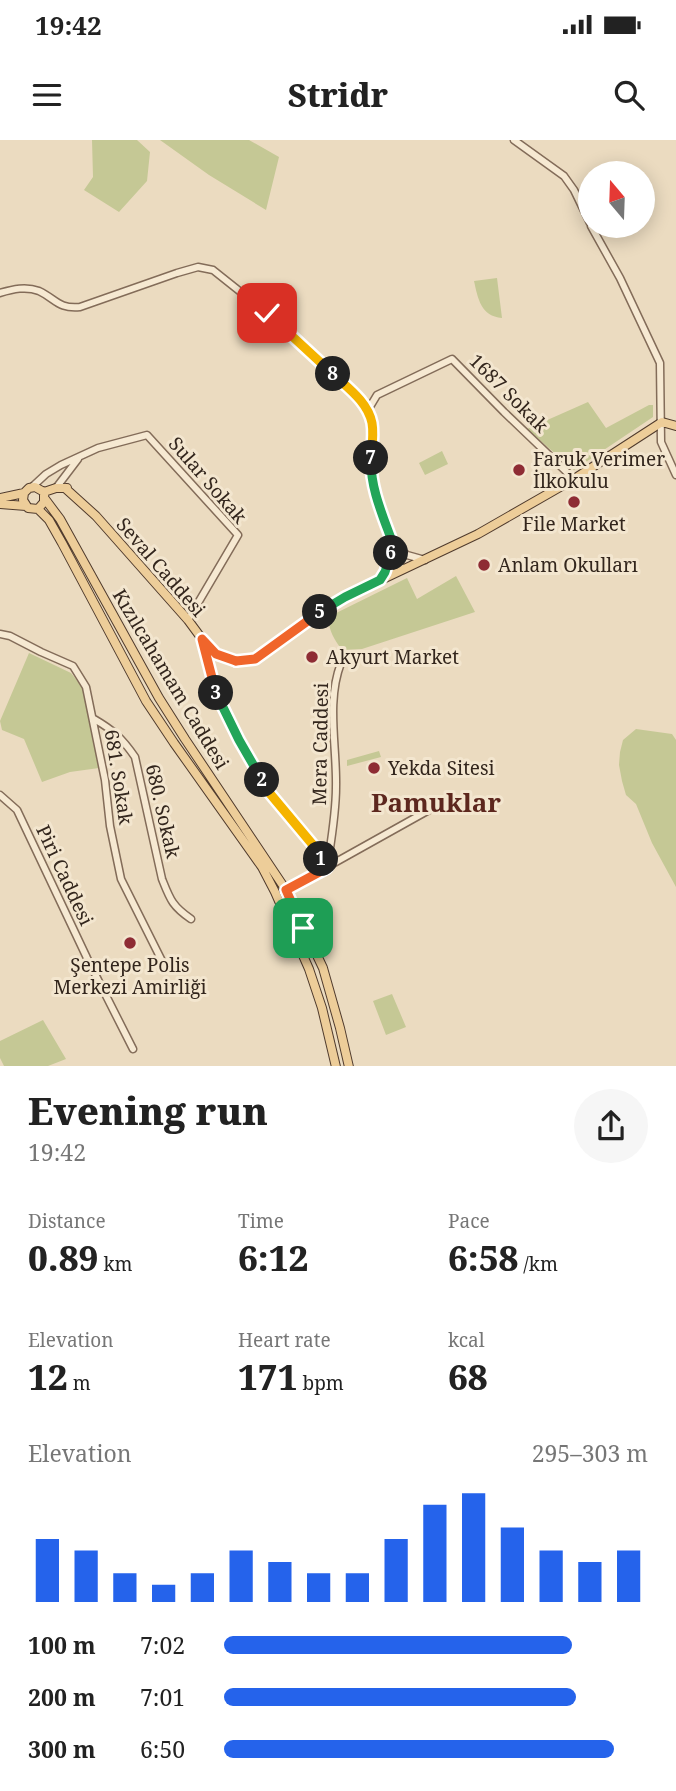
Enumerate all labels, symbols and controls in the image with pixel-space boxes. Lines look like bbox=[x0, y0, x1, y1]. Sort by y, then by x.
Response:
text: 19:42 bbox=[35, 7, 102, 43]
text: Stridr bbox=[288, 73, 388, 116]
icon: menu bbox=[28, 76, 66, 114]
icon: search bbox=[610, 76, 648, 114]
north arrow bbox=[578, 161, 654, 238]
map controls bbox=[578, 161, 655, 238]
pin bbox=[237, 283, 297, 343]
icon: check bbox=[248, 294, 286, 332]
street label: 1687 Sokak bbox=[464, 348, 555, 439]
pin: 8 bbox=[316, 356, 350, 392]
text: 8 bbox=[327, 360, 338, 386]
street label: Sular Sokak bbox=[163, 431, 254, 530]
pin: 7 bbox=[354, 440, 388, 476]
text: 7 bbox=[365, 444, 376, 470]
place label: Faruk Verimer İlkokulu bbox=[533, 446, 665, 494]
marker: Faruk Verimer İlkokulu bbox=[511, 462, 527, 478]
marker: File Market bbox=[566, 494, 582, 510]
place label: File Market bbox=[522, 511, 626, 537]
street label: Seval Caddesi bbox=[111, 512, 211, 622]
pin: 6 bbox=[374, 536, 408, 570]
text: 6 bbox=[385, 539, 396, 565]
place label: Anlam Okulları bbox=[498, 552, 638, 578]
marker: Anlam Okulları bbox=[476, 557, 492, 573]
street label: Kızılcahamam Caddesi bbox=[107, 584, 235, 774]
pin: 5 bbox=[302, 594, 338, 630]
text: 5 bbox=[314, 598, 325, 624]
place label: Akyurt Market bbox=[326, 644, 459, 670]
marker: Akyurt Market bbox=[304, 649, 320, 665]
pin: 3 bbox=[198, 676, 234, 710]
text: 3 bbox=[210, 679, 221, 705]
street label: Mera Caddesi bbox=[306, 682, 334, 806]
street label: 681. Sokak bbox=[99, 728, 139, 827]
place label: Yekda Sitesi bbox=[387, 755, 495, 781]
marker: Yekda Sitesi bbox=[366, 760, 382, 776]
street label: 680. Sokak bbox=[140, 761, 187, 861]
pin: 2 bbox=[244, 762, 280, 798]
text: 2 bbox=[256, 766, 267, 792]
district label: Pamuklar bbox=[371, 784, 501, 820]
street label: Piri Caddesi bbox=[30, 821, 100, 929]
pin: 1 bbox=[304, 842, 338, 876]
text: 1 bbox=[315, 845, 326, 871]
pin bbox=[273, 898, 333, 958]
icon: arrive bbox=[284, 909, 322, 947]
marker: Şentepe Polis Merkezi Amirliği bbox=[122, 935, 138, 951]
place label: Şentepe Polis Merkezi Amirliği bbox=[53, 952, 207, 1000]
text: Evening run bbox=[28, 1084, 268, 1136]
button: share bbox=[574, 1089, 648, 1163]
text: 19:42 bbox=[28, 1136, 86, 1168]
text: Distance bbox=[28, 1208, 106, 1234]
text: Time bbox=[238, 1208, 284, 1234]
text: Pace bbox=[448, 1208, 490, 1234]
text: 0.89 bbox=[28, 1234, 98, 1281]
text: 6:12 bbox=[238, 1234, 308, 1281]
text: 6:58 bbox=[448, 1234, 518, 1281]
text: km bbox=[98, 1251, 132, 1277]
text: /km bbox=[518, 1251, 558, 1277]
text: Elevation bbox=[28, 1327, 114, 1353]
text: Heart rate bbox=[238, 1327, 331, 1353]
text: kcal bbox=[448, 1327, 485, 1353]
text: 12 bbox=[28, 1353, 68, 1400]
text: 171 bbox=[238, 1353, 298, 1400]
text: 68 bbox=[448, 1353, 488, 1400]
text: m bbox=[68, 1370, 91, 1396]
text: bpm bbox=[298, 1370, 344, 1396]
text: Elevation bbox=[28, 1437, 132, 1469]
text: 295–303 m bbox=[532, 1437, 648, 1469]
text: 100 m bbox=[28, 1629, 96, 1661]
text: 7:02 bbox=[140, 1629, 185, 1661]
text: 200 m bbox=[28, 1681, 96, 1713]
text: 7:01 bbox=[140, 1681, 185, 1713]
text: 300 m bbox=[28, 1733, 96, 1765]
text: 6:50 bbox=[140, 1733, 185, 1765]

